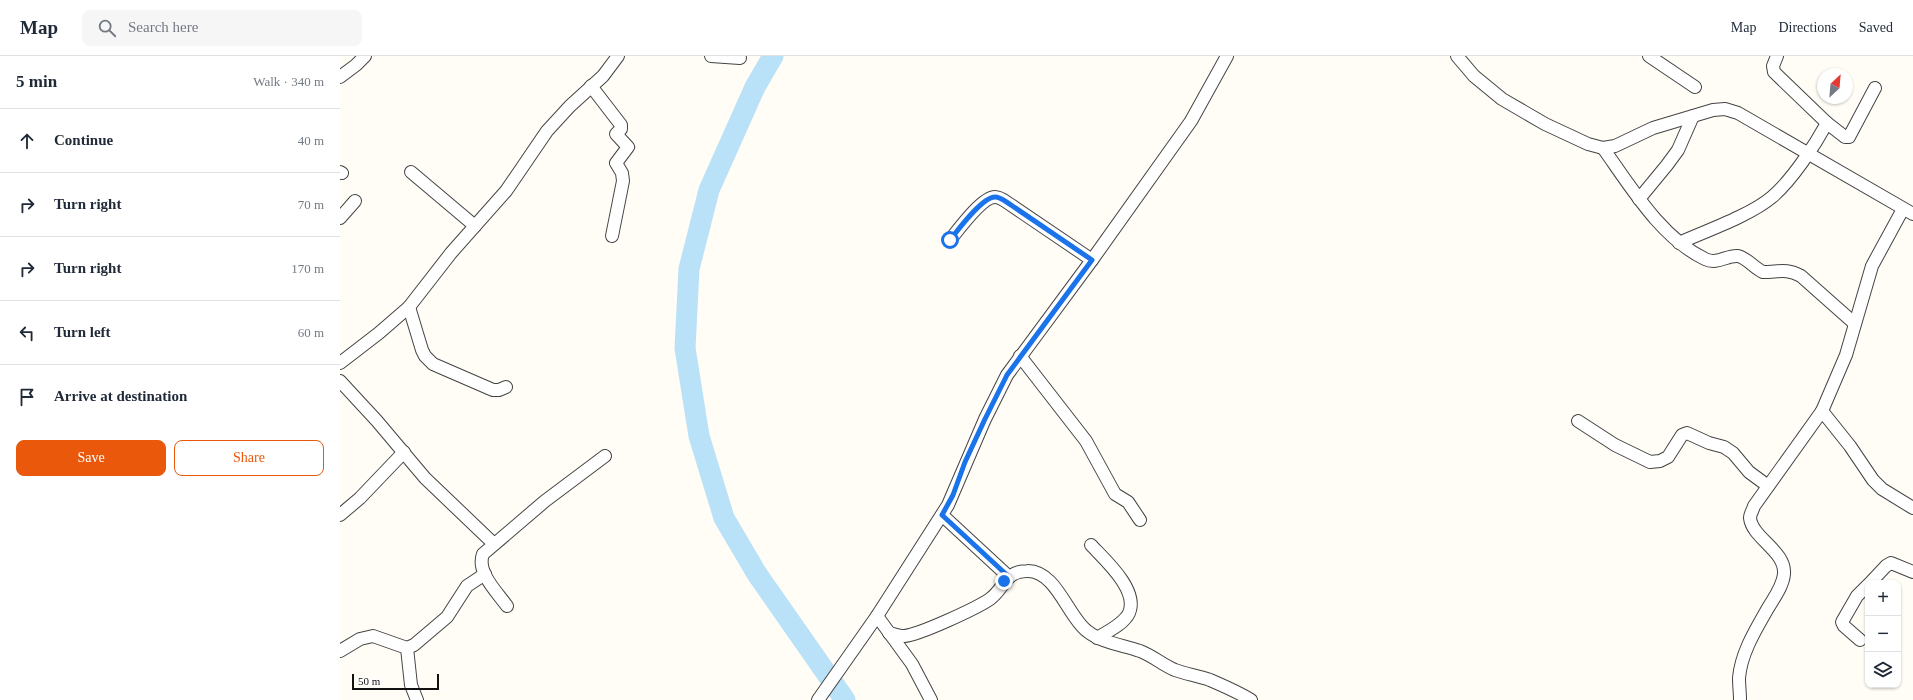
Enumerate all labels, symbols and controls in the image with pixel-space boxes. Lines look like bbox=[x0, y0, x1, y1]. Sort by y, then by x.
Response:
search box bbox=[82, 10, 362, 46]
text: Map bbox=[20, 17, 58, 38]
icon: search bbox=[96, 17, 118, 39]
text: Search here bbox=[128, 19, 198, 35]
text: Map bbox=[1731, 20, 1756, 35]
text: Directions bbox=[1778, 20, 1837, 35]
text: Saved bbox=[1859, 20, 1893, 35]
north arrow bbox=[1817, 68, 1853, 104]
text: 5 min bbox=[16, 72, 57, 91]
text: Walk · 340 m bbox=[253, 74, 324, 89]
icon: ahead bbox=[16, 130, 38, 152]
text: Continue bbox=[54, 132, 113, 148]
text: 40 m bbox=[298, 133, 324, 148]
icon: right bbox=[16, 194, 38, 216]
text: Turn right bbox=[54, 196, 121, 212]
text: 70 m bbox=[298, 197, 324, 212]
route start bbox=[941, 231, 959, 249]
icon: right bbox=[16, 258, 38, 280]
text: Turn right bbox=[54, 260, 121, 276]
text: 170 m bbox=[291, 261, 324, 276]
icon: left bbox=[16, 322, 38, 344]
text: Turn left bbox=[54, 324, 111, 340]
text: 60 m bbox=[298, 325, 324, 340]
icon: arrive bbox=[16, 386, 38, 408]
text: Arrive at destination bbox=[54, 388, 187, 404]
button: Save bbox=[16, 440, 166, 476]
button: Share bbox=[174, 440, 324, 476]
route end bbox=[995, 572, 1013, 590]
map controls bbox=[1865, 580, 1901, 688]
button: + bbox=[1865, 580, 1901, 616]
button: − bbox=[1865, 616, 1901, 652]
button: layers bbox=[1865, 652, 1901, 688]
scale bar bbox=[352, 672, 439, 691]
text: 50 m bbox=[358, 675, 380, 687]

